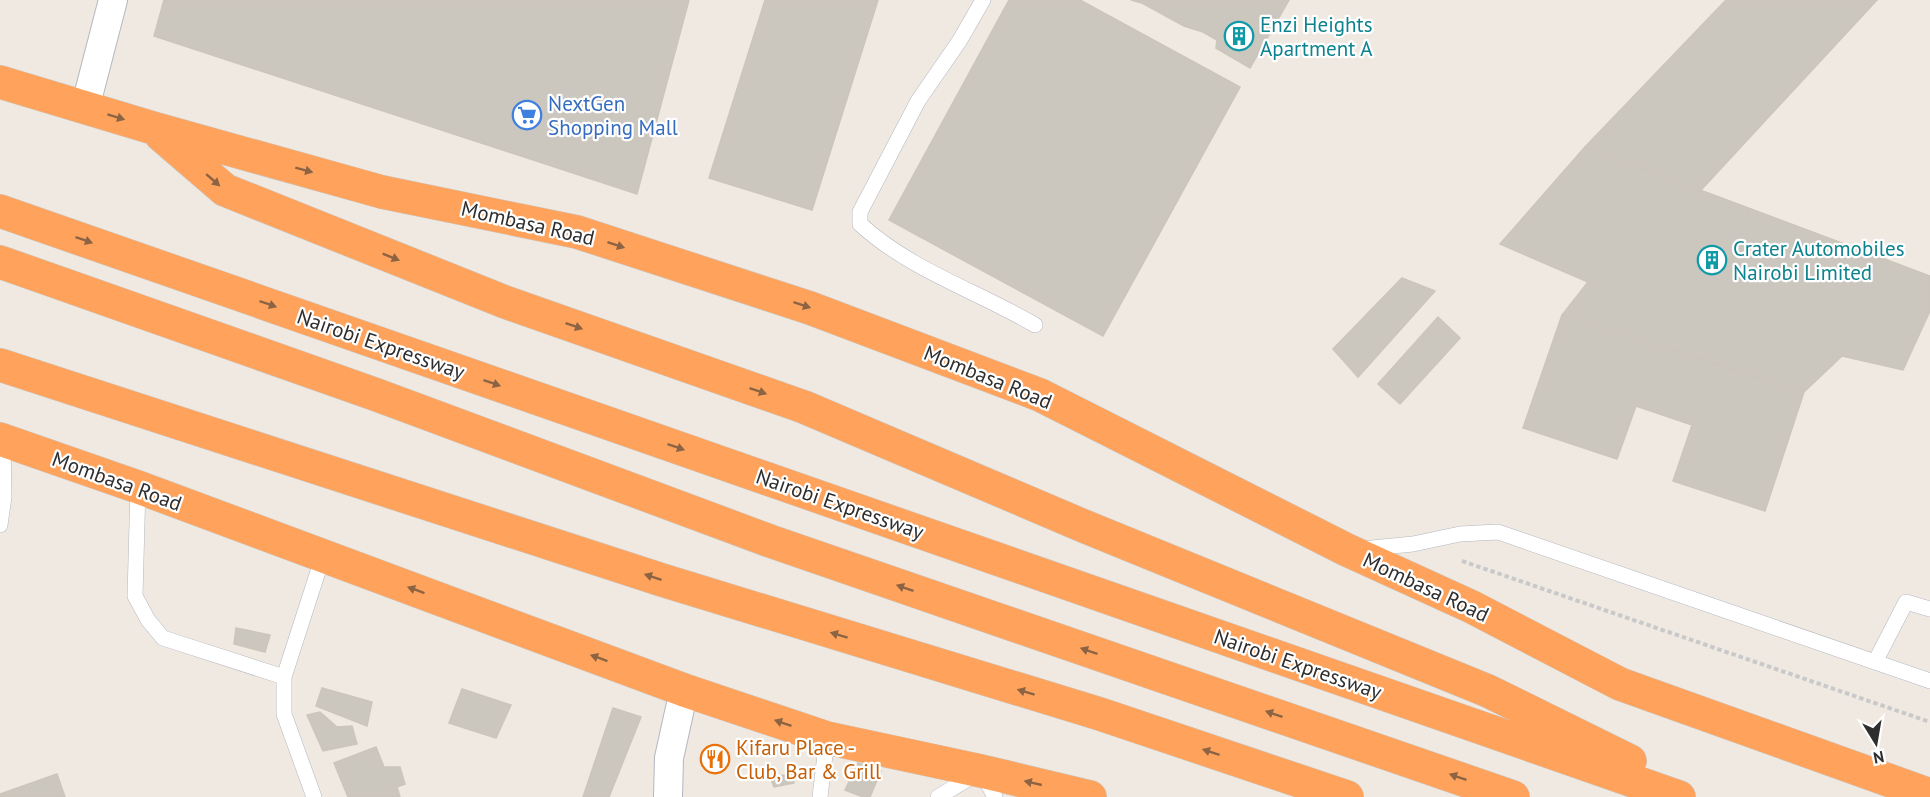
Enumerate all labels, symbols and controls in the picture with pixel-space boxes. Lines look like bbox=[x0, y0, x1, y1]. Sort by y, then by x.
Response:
place label: Enzi Heights Apartment A bbox=[1260, 11, 1373, 62]
building icon: Enzi Heights Apartment A bbox=[1223, 20, 1255, 52]
place label: NextGen Shopping Mall bbox=[548, 90, 678, 141]
supermarket icon: NextGen Shopping Mall bbox=[511, 99, 543, 131]
one-way arrow bbox=[107, 113, 125, 122]
one-way arrow bbox=[295, 166, 313, 176]
one-way arrow bbox=[205, 173, 220, 186]
street label: Mombasa Road bbox=[459, 195, 597, 251]
place label: Crater Automobiles Nairobi Limited bbox=[1733, 235, 1905, 286]
one-way arrow bbox=[75, 236, 93, 245]
one-way arrow bbox=[607, 240, 625, 250]
building icon: Crater Automobiles Nairobi Limited bbox=[1696, 244, 1728, 276]
one-way arrow bbox=[383, 252, 401, 262]
one-way arrow bbox=[259, 300, 277, 310]
one-way arrow bbox=[793, 301, 811, 310]
street label: Nairobi Expressway bbox=[294, 303, 469, 385]
one-way arrow bbox=[565, 321, 583, 331]
street label: Mombasa Road bbox=[920, 339, 1056, 415]
one-way arrow bbox=[483, 378, 501, 388]
one-way arrow bbox=[749, 386, 767, 396]
one-way arrow bbox=[667, 443, 685, 452]
street label: Mombasa Road bbox=[48, 445, 186, 517]
street label: Nairobi Expressway bbox=[753, 463, 928, 545]
street label: Mombasa Road bbox=[1359, 546, 1493, 628]
one-way arrow bbox=[644, 572, 662, 582]
one-way arrow bbox=[896, 582, 914, 592]
one-way arrow bbox=[407, 585, 425, 595]
street label: Nairobi Expressway bbox=[1211, 623, 1386, 705]
one-way arrow bbox=[830, 630, 848, 639]
one-way arrow bbox=[1080, 645, 1098, 655]
one-way arrow bbox=[590, 653, 608, 662]
one-way arrow bbox=[1017, 687, 1035, 696]
one-way arrow bbox=[1265, 709, 1283, 719]
north arrow bbox=[1846, 713, 1906, 773]
one-way arrow bbox=[774, 718, 792, 728]
place label: Kifaru Place - Club, Bar & Grill bbox=[736, 734, 881, 785]
restaurant icon: Kifaru Place - Club, Bar & Grill bbox=[699, 743, 731, 775]
one-way arrow bbox=[1202, 747, 1220, 756]
text: N bbox=[1872, 747, 1886, 769]
one-way arrow bbox=[1449, 772, 1467, 782]
one-way arrow bbox=[1024, 778, 1043, 788]

